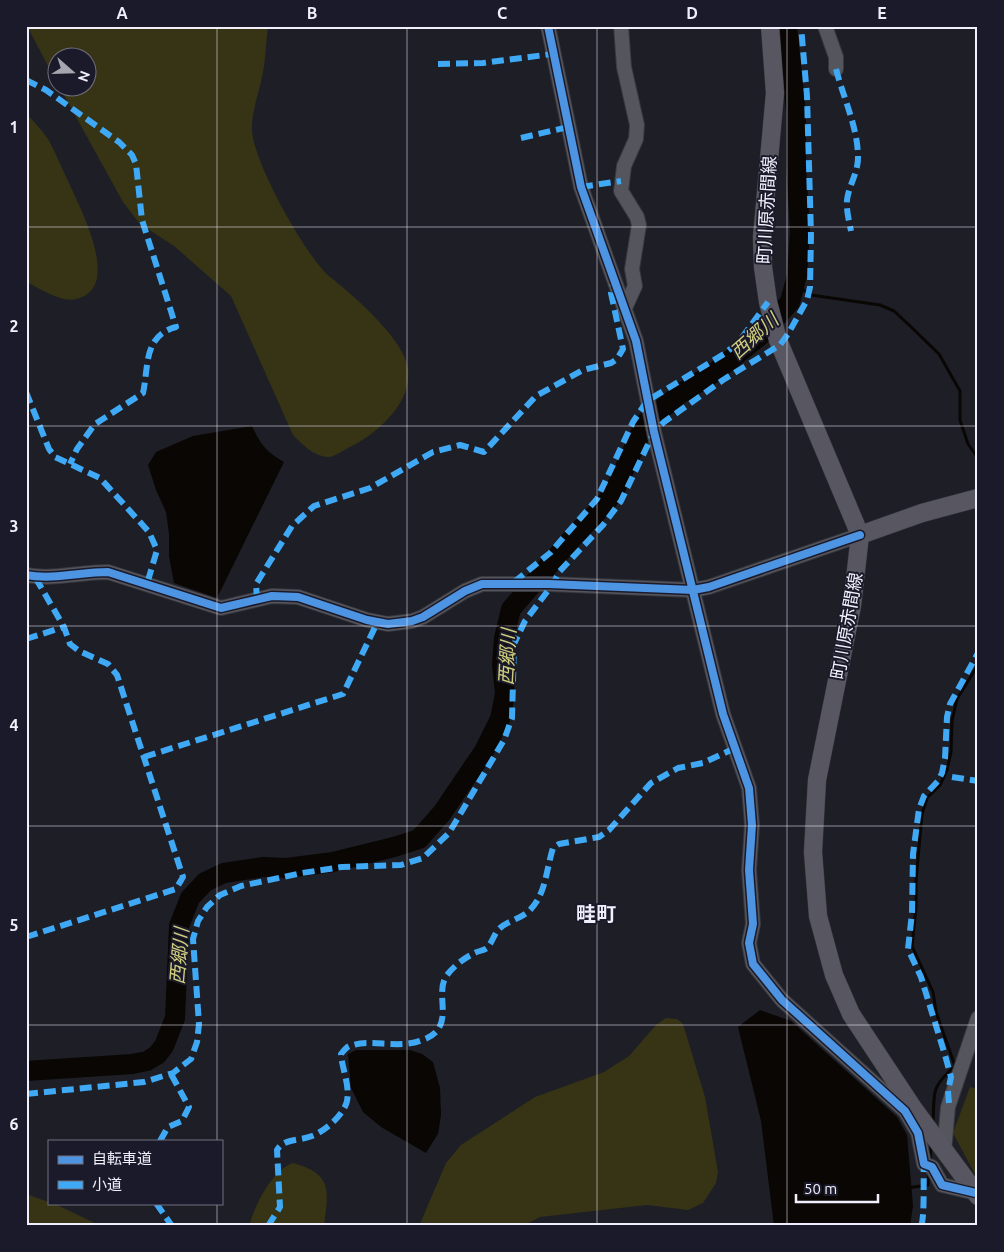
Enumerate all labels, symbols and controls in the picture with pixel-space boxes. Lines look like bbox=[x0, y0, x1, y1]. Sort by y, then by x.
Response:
text: A bbox=[116, 4, 128, 22]
text: B bbox=[307, 4, 317, 22]
text: C bbox=[497, 4, 507, 22]
text: D bbox=[686, 4, 698, 22]
text: E bbox=[877, 4, 887, 22]
north arrow bbox=[48, 48, 98, 98]
text: N bbox=[75, 69, 94, 84]
text: 1 bbox=[9, 118, 19, 136]
street label: 町川原赤間線 bbox=[753, 155, 779, 264]
water label: 西郷川 bbox=[725, 307, 784, 363]
text: 2 bbox=[9, 317, 19, 335]
text: 3 bbox=[9, 517, 19, 535]
street label: 町川原赤間線 bbox=[827, 571, 865, 681]
water label: 西郷川 bbox=[495, 626, 520, 686]
text: 4 bbox=[9, 716, 19, 734]
district label: 畦町 bbox=[576, 902, 616, 925]
text: 5 bbox=[9, 916, 19, 934]
water label: 西郷川 bbox=[166, 925, 193, 985]
text: 6 bbox=[9, 1115, 19, 1133]
legend bbox=[48, 1140, 222, 1204]
text: 自転車道 bbox=[92, 1150, 152, 1167]
scale bar bbox=[796, 1172, 879, 1204]
text: 小道 bbox=[92, 1176, 122, 1193]
text: 50 m bbox=[804, 1180, 837, 1197]

